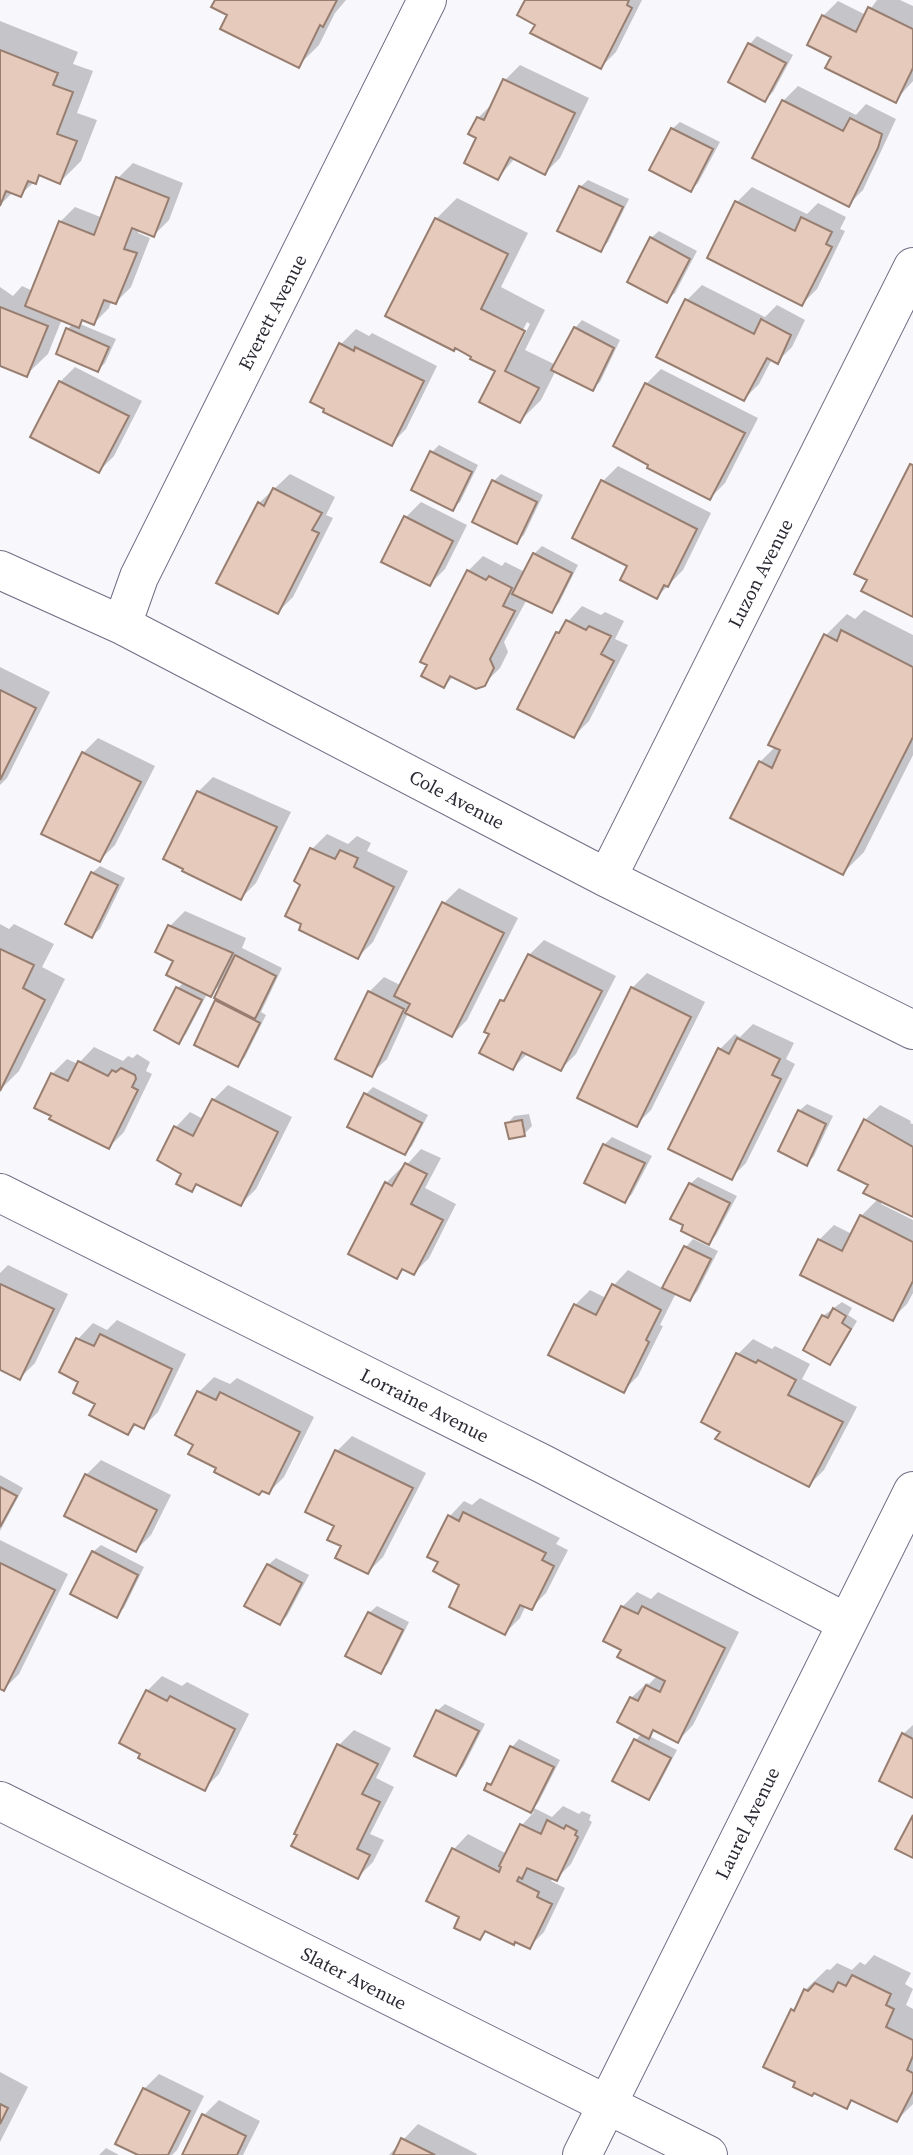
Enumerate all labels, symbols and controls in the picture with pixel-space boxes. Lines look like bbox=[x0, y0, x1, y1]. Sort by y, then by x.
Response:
street label: Everett Avenue bbox=[232, 250, 312, 374]
street label: Luzon Avenue bbox=[721, 514, 799, 632]
street label: Cole Avenue bbox=[405, 763, 509, 835]
street label: Lorraine Avenue bbox=[356, 1361, 494, 1449]
street label: Laurel Avenue bbox=[709, 1763, 785, 1883]
street label: Slater Avenue bbox=[297, 1940, 411, 2016]

